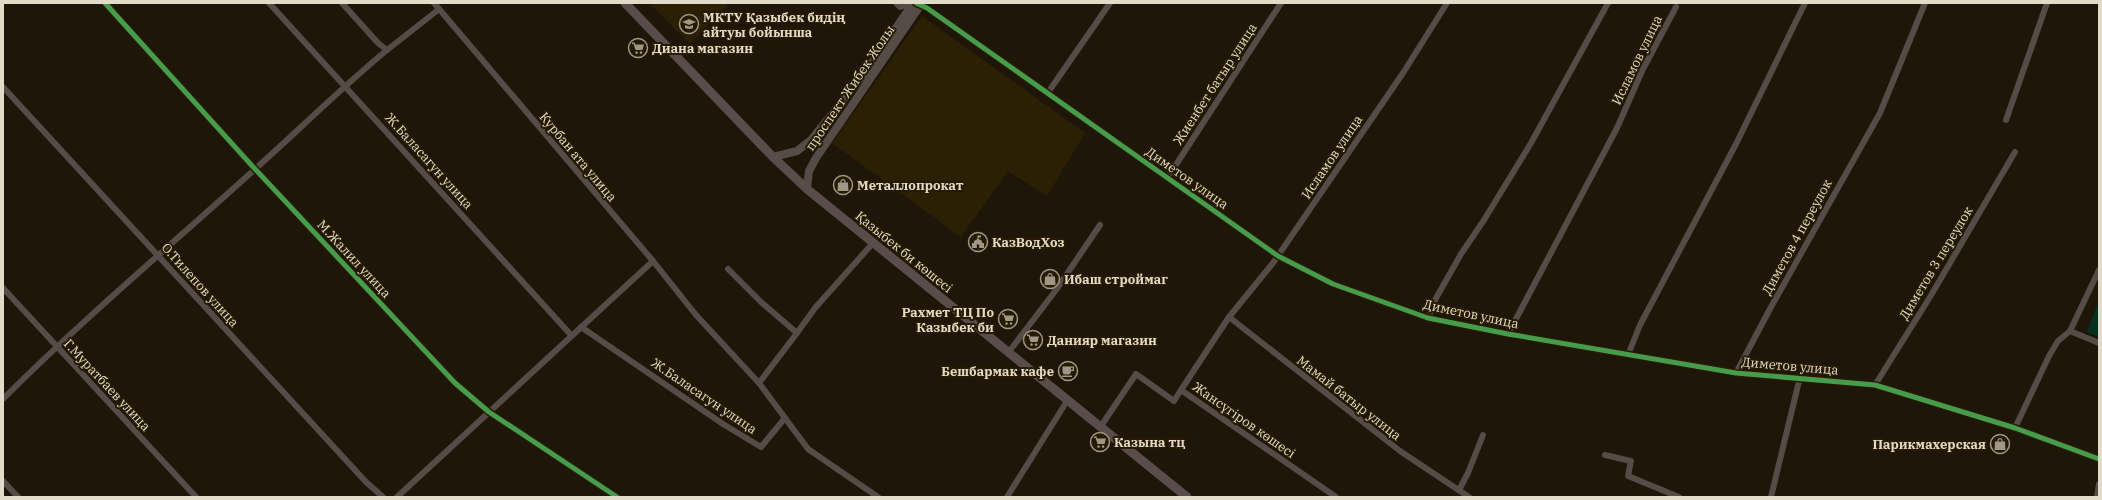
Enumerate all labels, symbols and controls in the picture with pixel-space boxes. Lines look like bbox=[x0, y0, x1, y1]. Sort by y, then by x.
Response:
place label: МКТУ Қазыбек бидің айтуы бойынша bbox=[703, 9, 845, 41]
street label: Исламов улица bbox=[1608, 12, 1666, 108]
school or university icon: МКТУ Қазыбек бидің айтуы бойынша bbox=[678, 13, 700, 35]
street label: Жиенбет батыр улица bbox=[1169, 20, 1261, 148]
street label: проспект Жибек Жолы bbox=[802, 22, 898, 154]
supermarket icon: Диана магазин bbox=[627, 37, 649, 59]
place label: Диана магазин bbox=[652, 40, 753, 57]
street label: Ж.Баласагун улица bbox=[381, 109, 477, 213]
street label: Курбан ата улица bbox=[536, 109, 620, 205]
street label: Исламов улица bbox=[1298, 112, 1366, 202]
street label: Диметов улица bbox=[1142, 143, 1232, 213]
shop icon: Металлопрокат bbox=[832, 174, 854, 196]
street label: Диметов 4 переулок bbox=[1758, 176, 1836, 298]
place label: Металлопрокат bbox=[857, 177, 964, 194]
street label: Диметов 3 переулок bbox=[1895, 203, 1977, 323]
street label: Қазыбек би көшесі bbox=[852, 208, 956, 296]
street label: М.Жалил улица bbox=[313, 216, 395, 302]
public building icon: КазВодХоз bbox=[967, 231, 989, 253]
place label: КазВодХоз bbox=[992, 234, 1064, 251]
street label: О.Тилепов улица bbox=[158, 239, 242, 331]
shop icon: Ибаш строймаг bbox=[1039, 268, 1061, 290]
place label: Ибаш строймаг bbox=[1064, 271, 1168, 288]
street label: Диметов улица bbox=[1422, 296, 1520, 332]
place label: Рахмет ТЦ По Казыбек би bbox=[902, 304, 994, 336]
supermarket icon: Рахмет ТЦ По Казыбек би bbox=[997, 308, 1019, 330]
supermarket icon: Данияр магазин bbox=[1022, 329, 1044, 351]
place label: Данияр магазин bbox=[1047, 332, 1157, 349]
street label: Г.Муратбаев улица bbox=[60, 335, 154, 435]
street label: Мамай батыр улица bbox=[1293, 352, 1405, 444]
street label: Диметов улица bbox=[1741, 353, 1839, 379]
street label: Ж.Баласагун улица bbox=[648, 354, 760, 438]
cafe icon: Бешбармак кафе bbox=[1057, 360, 1079, 382]
place label: Бешбармак кафе bbox=[941, 363, 1054, 380]
street label: Жансүгіров көшесі bbox=[1189, 378, 1299, 462]
supermarket icon: Казына тц bbox=[1089, 431, 1111, 453]
shop icon: Парикмахерская bbox=[1989, 433, 2011, 455]
place label: Казына тц bbox=[1114, 434, 1185, 451]
place label: Парикмахерская bbox=[1872, 436, 1986, 453]

